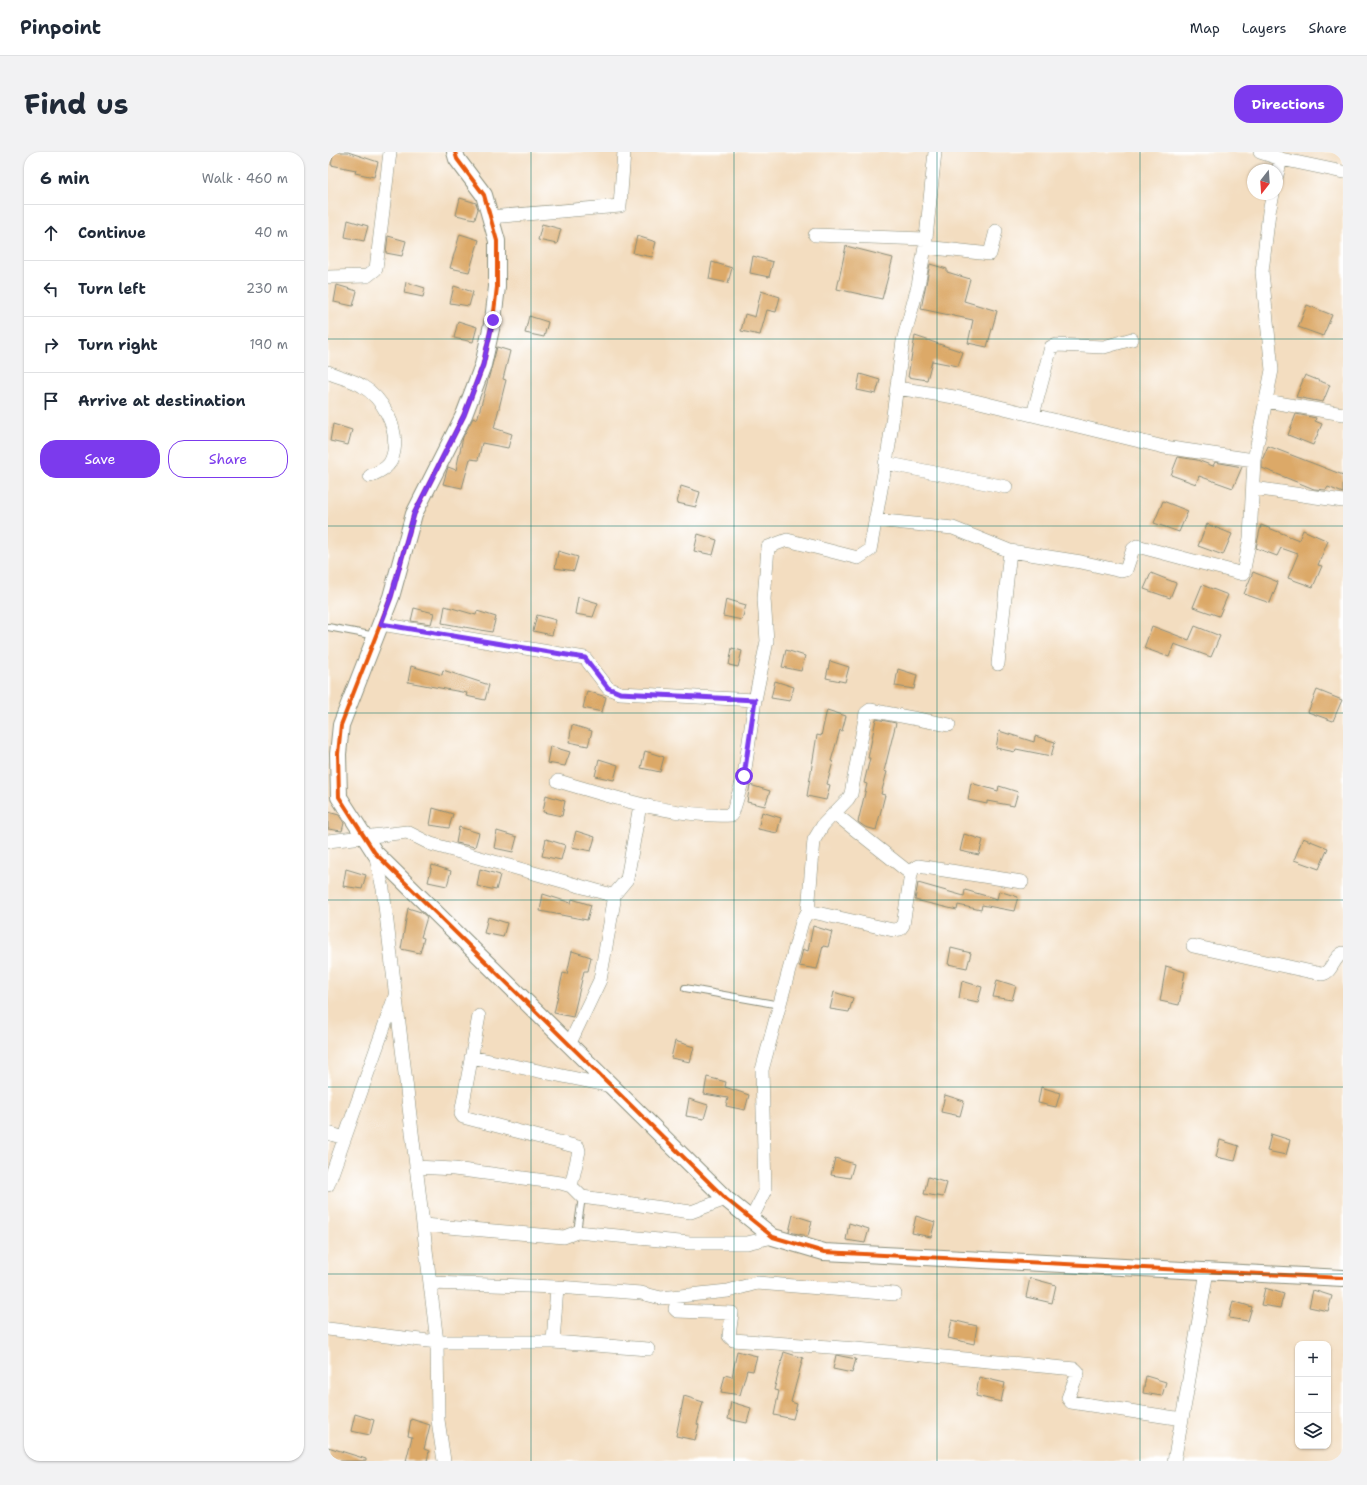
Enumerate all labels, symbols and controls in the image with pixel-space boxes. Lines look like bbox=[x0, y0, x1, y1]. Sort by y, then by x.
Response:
text: Pinpoint bbox=[20, 15, 101, 40]
text: Map bbox=[1190, 19, 1220, 37]
text: Layers bbox=[1242, 19, 1286, 37]
text: Share bbox=[1308, 19, 1347, 37]
text: Find us bbox=[24, 85, 129, 123]
button: Directions bbox=[1234, 85, 1343, 123]
north arrow bbox=[1247, 164, 1283, 200]
text: 6 min bbox=[40, 167, 90, 189]
text: Walk · 460 m bbox=[202, 170, 288, 187]
icon: ahead bbox=[40, 222, 62, 244]
text: Continue bbox=[78, 223, 146, 243]
text: 40 m bbox=[254, 224, 288, 241]
icon: left bbox=[40, 278, 62, 300]
text: Turn left bbox=[78, 279, 146, 299]
text: 230 m bbox=[246, 280, 288, 297]
route end bbox=[484, 311, 502, 329]
icon: right bbox=[40, 334, 62, 356]
text: Turn right bbox=[78, 335, 158, 355]
text: 190 m bbox=[249, 336, 288, 353]
icon: arrive bbox=[40, 390, 62, 412]
text: Arrive at destination bbox=[78, 391, 246, 411]
button: Save bbox=[40, 440, 160, 478]
button: Share bbox=[168, 440, 288, 478]
route start bbox=[735, 767, 753, 785]
map controls bbox=[1295, 1341, 1331, 1449]
button: + bbox=[1295, 1341, 1331, 1377]
button: − bbox=[1295, 1377, 1331, 1413]
button: layers bbox=[1295, 1413, 1331, 1449]

